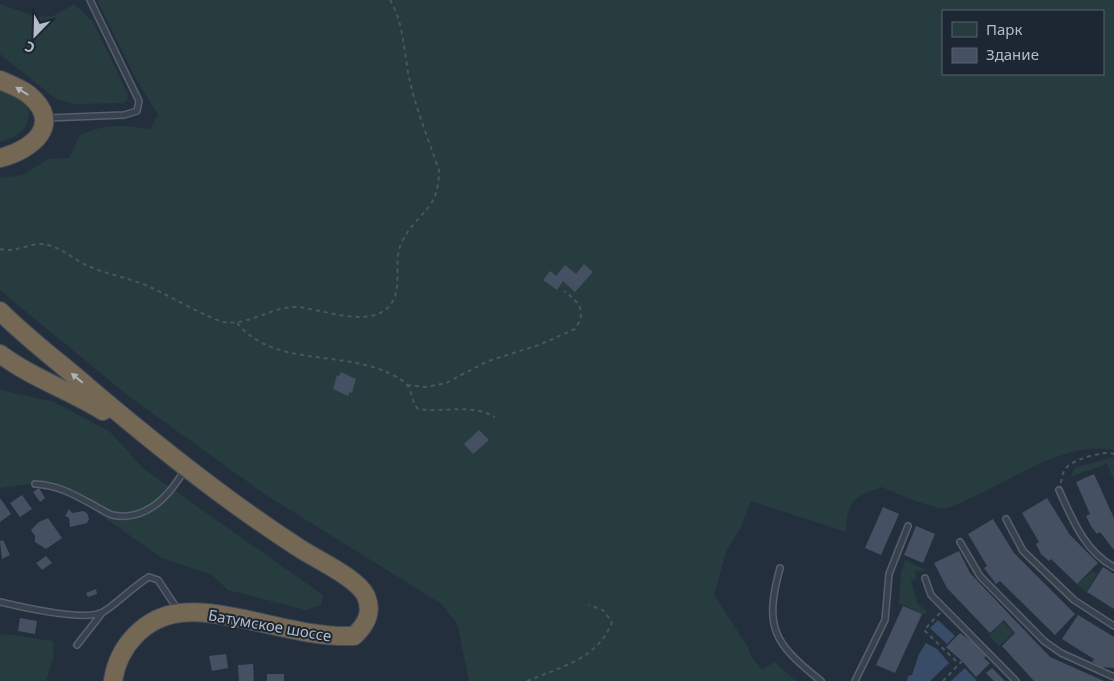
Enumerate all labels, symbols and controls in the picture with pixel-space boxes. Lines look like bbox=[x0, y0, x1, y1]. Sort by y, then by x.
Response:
north arrow bbox=[10, 10, 60, 60]
legend bbox=[942, 10, 1104, 75]
text: Парк bbox=[986, 19, 1022, 39]
text: С bbox=[22, 37, 38, 58]
text: Здание bbox=[986, 44, 1039, 64]
one-way arrow bbox=[15, 87, 29, 96]
one-way arrow bbox=[71, 372, 84, 383]
street label: Батумское шоссе bbox=[207, 604, 333, 646]

